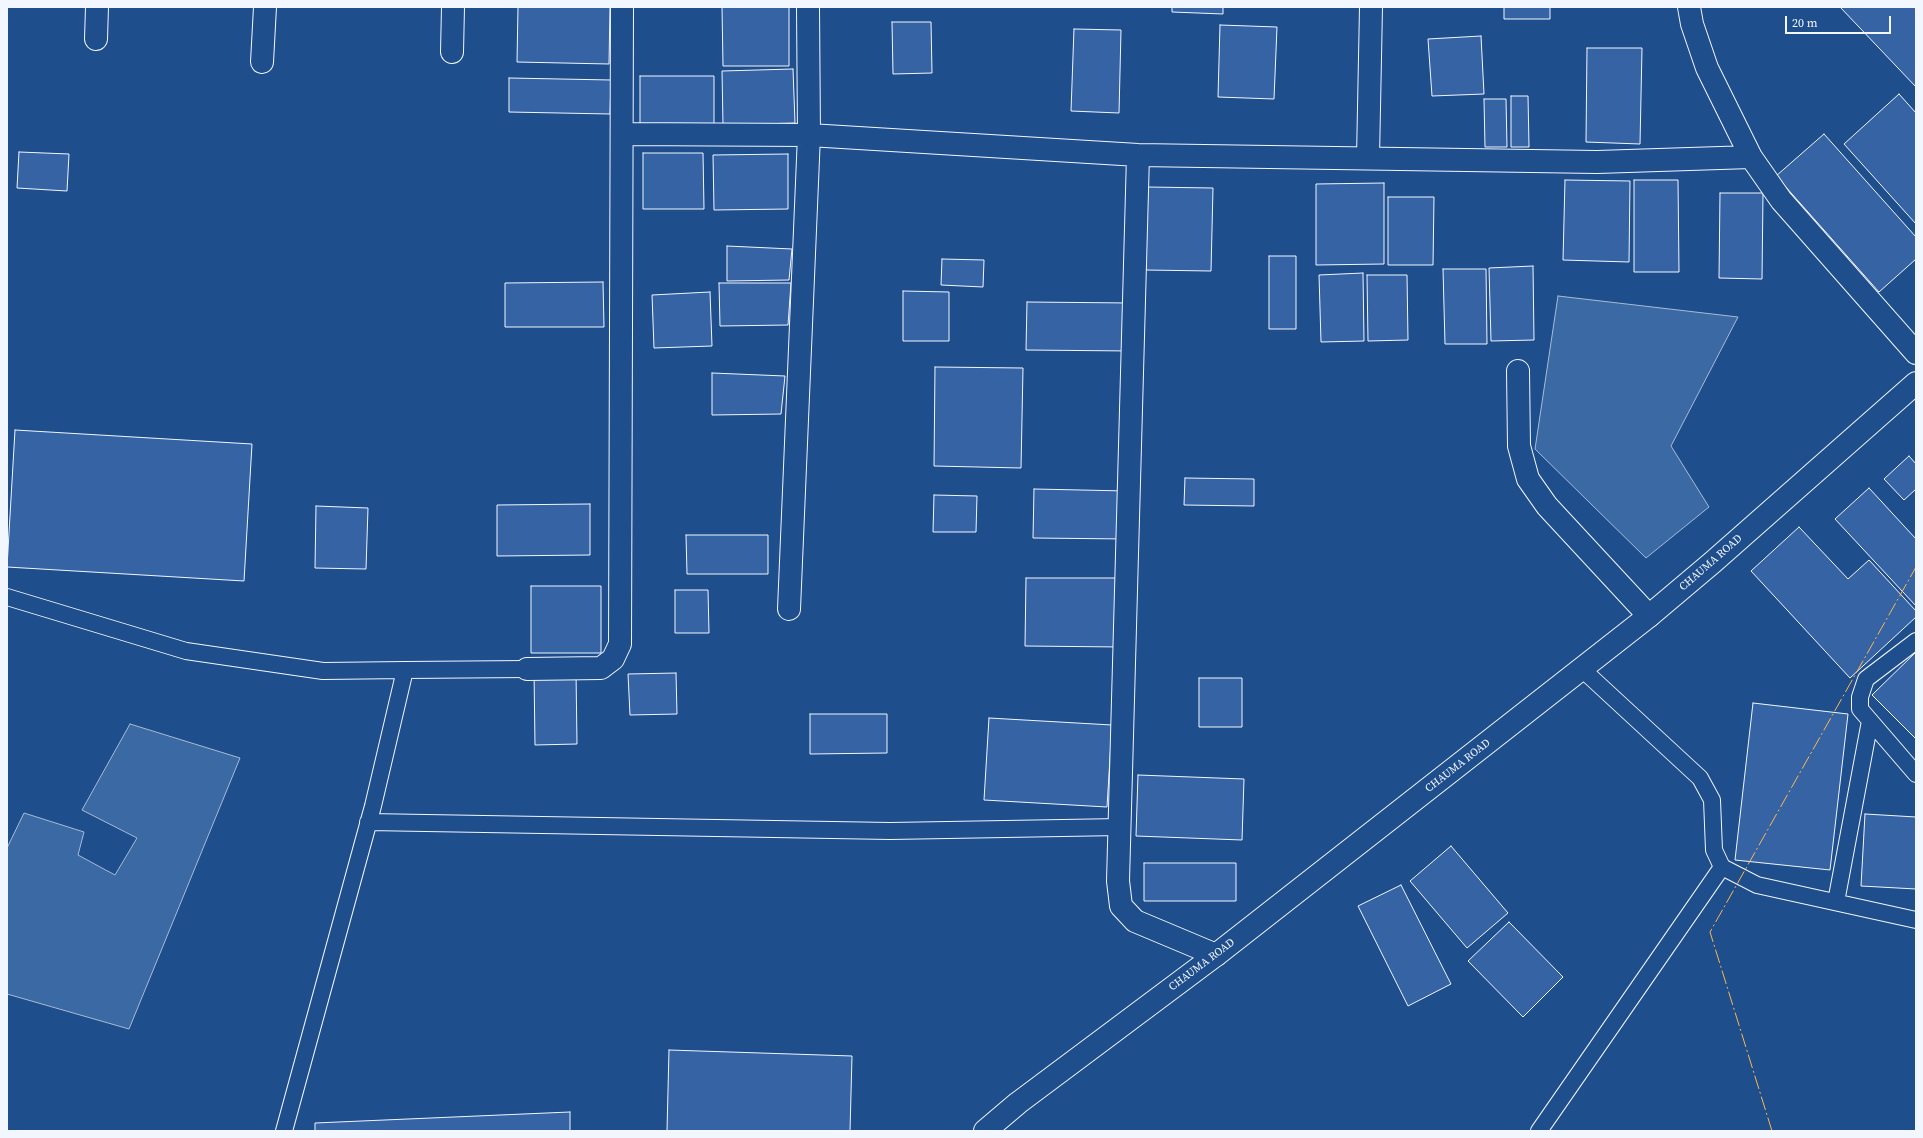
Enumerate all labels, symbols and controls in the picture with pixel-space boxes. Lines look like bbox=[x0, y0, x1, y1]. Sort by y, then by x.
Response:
scale bar bbox=[1787, 8, 1893, 34]
text: 20 m bbox=[1792, 15, 1818, 31]
street label: CHAUMA ROAD bbox=[1677, 532, 1745, 594]
street label: CHAUMA ROAD bbox=[1423, 736, 1493, 796]
street label: CHAUMA ROAD bbox=[1166, 936, 1238, 994]

